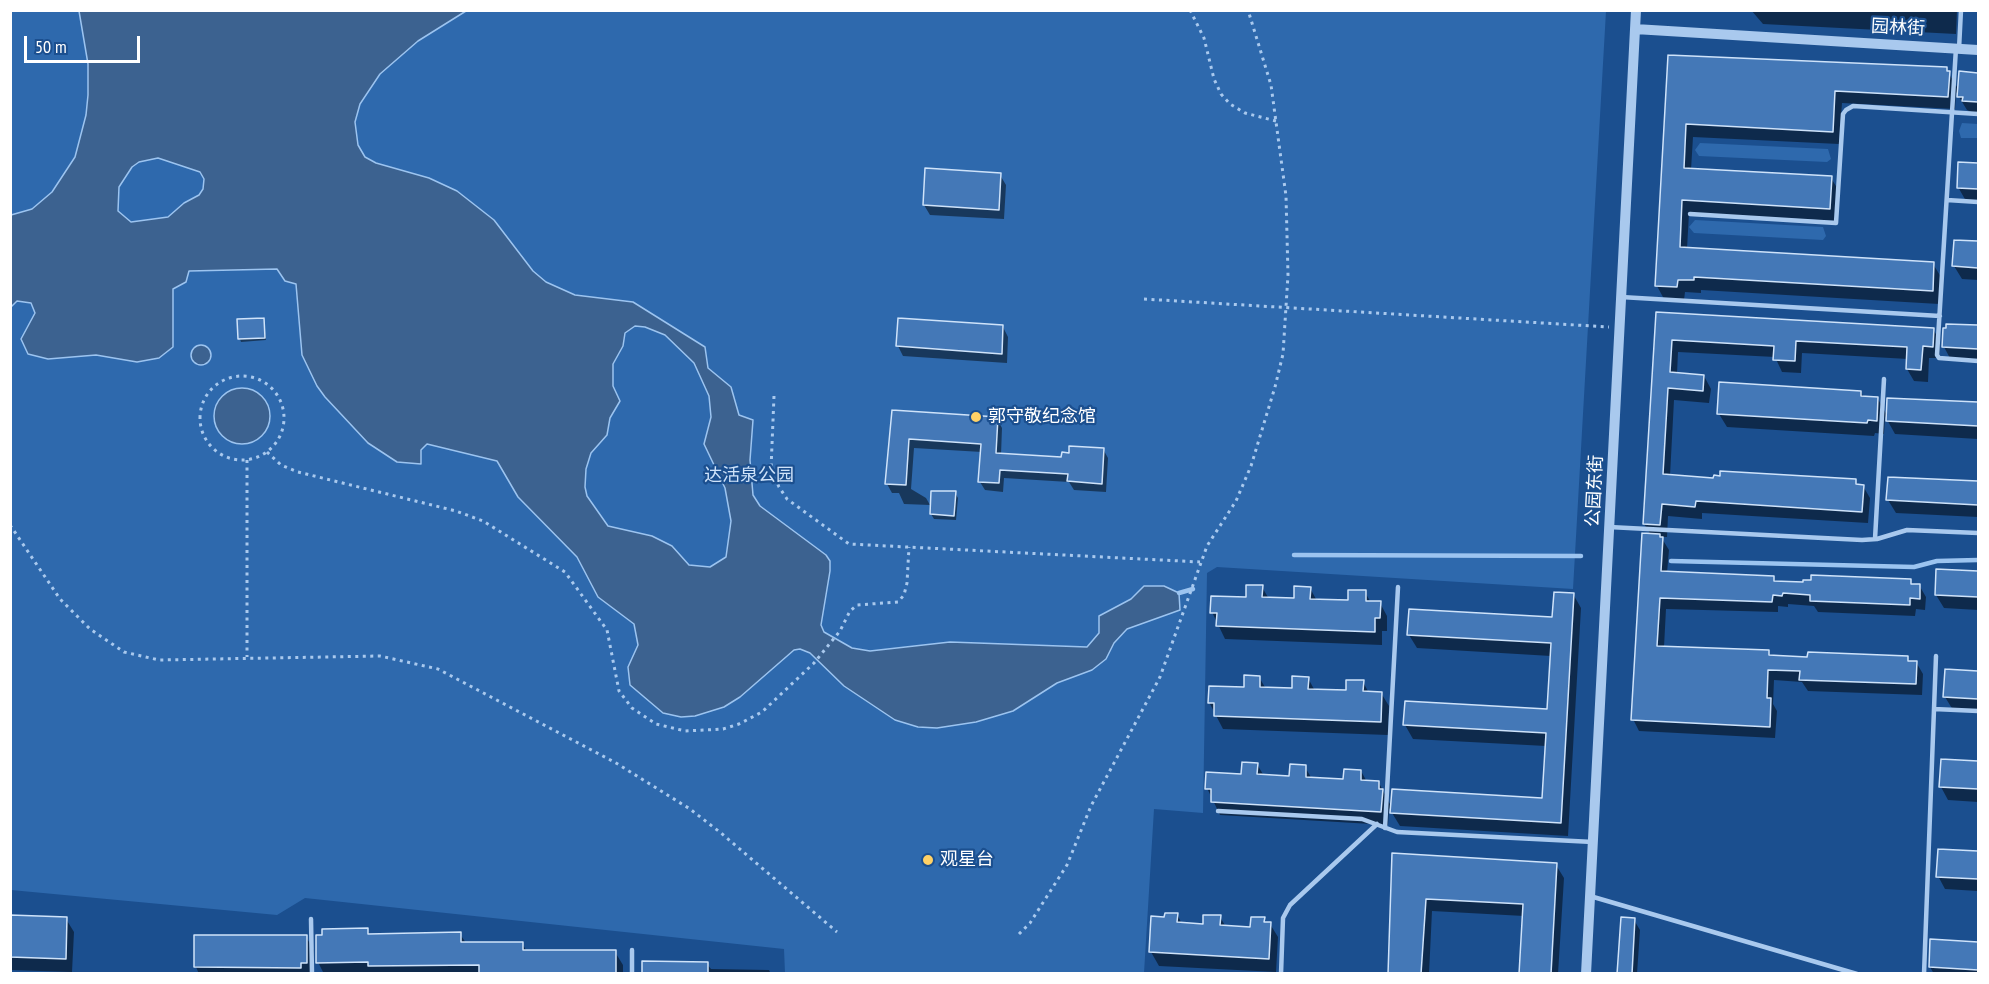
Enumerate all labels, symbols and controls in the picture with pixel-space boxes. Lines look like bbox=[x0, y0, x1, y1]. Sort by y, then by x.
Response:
street label: 园林街 bbox=[1870, 16, 1926, 40]
scale bar bbox=[27, 24, 142, 62]
text: 50 m bbox=[35, 35, 67, 58]
place label: 郭守敬纪念馆 bbox=[988, 406, 1096, 428]
marker: 郭守敬纪念馆 bbox=[969, 410, 983, 424]
street label: 公园东街 bbox=[1582, 454, 1608, 528]
park label: 达活泉公园 bbox=[704, 465, 794, 487]
place label: 观星台 bbox=[940, 849, 994, 871]
marker: 观星台 bbox=[921, 853, 935, 867]

